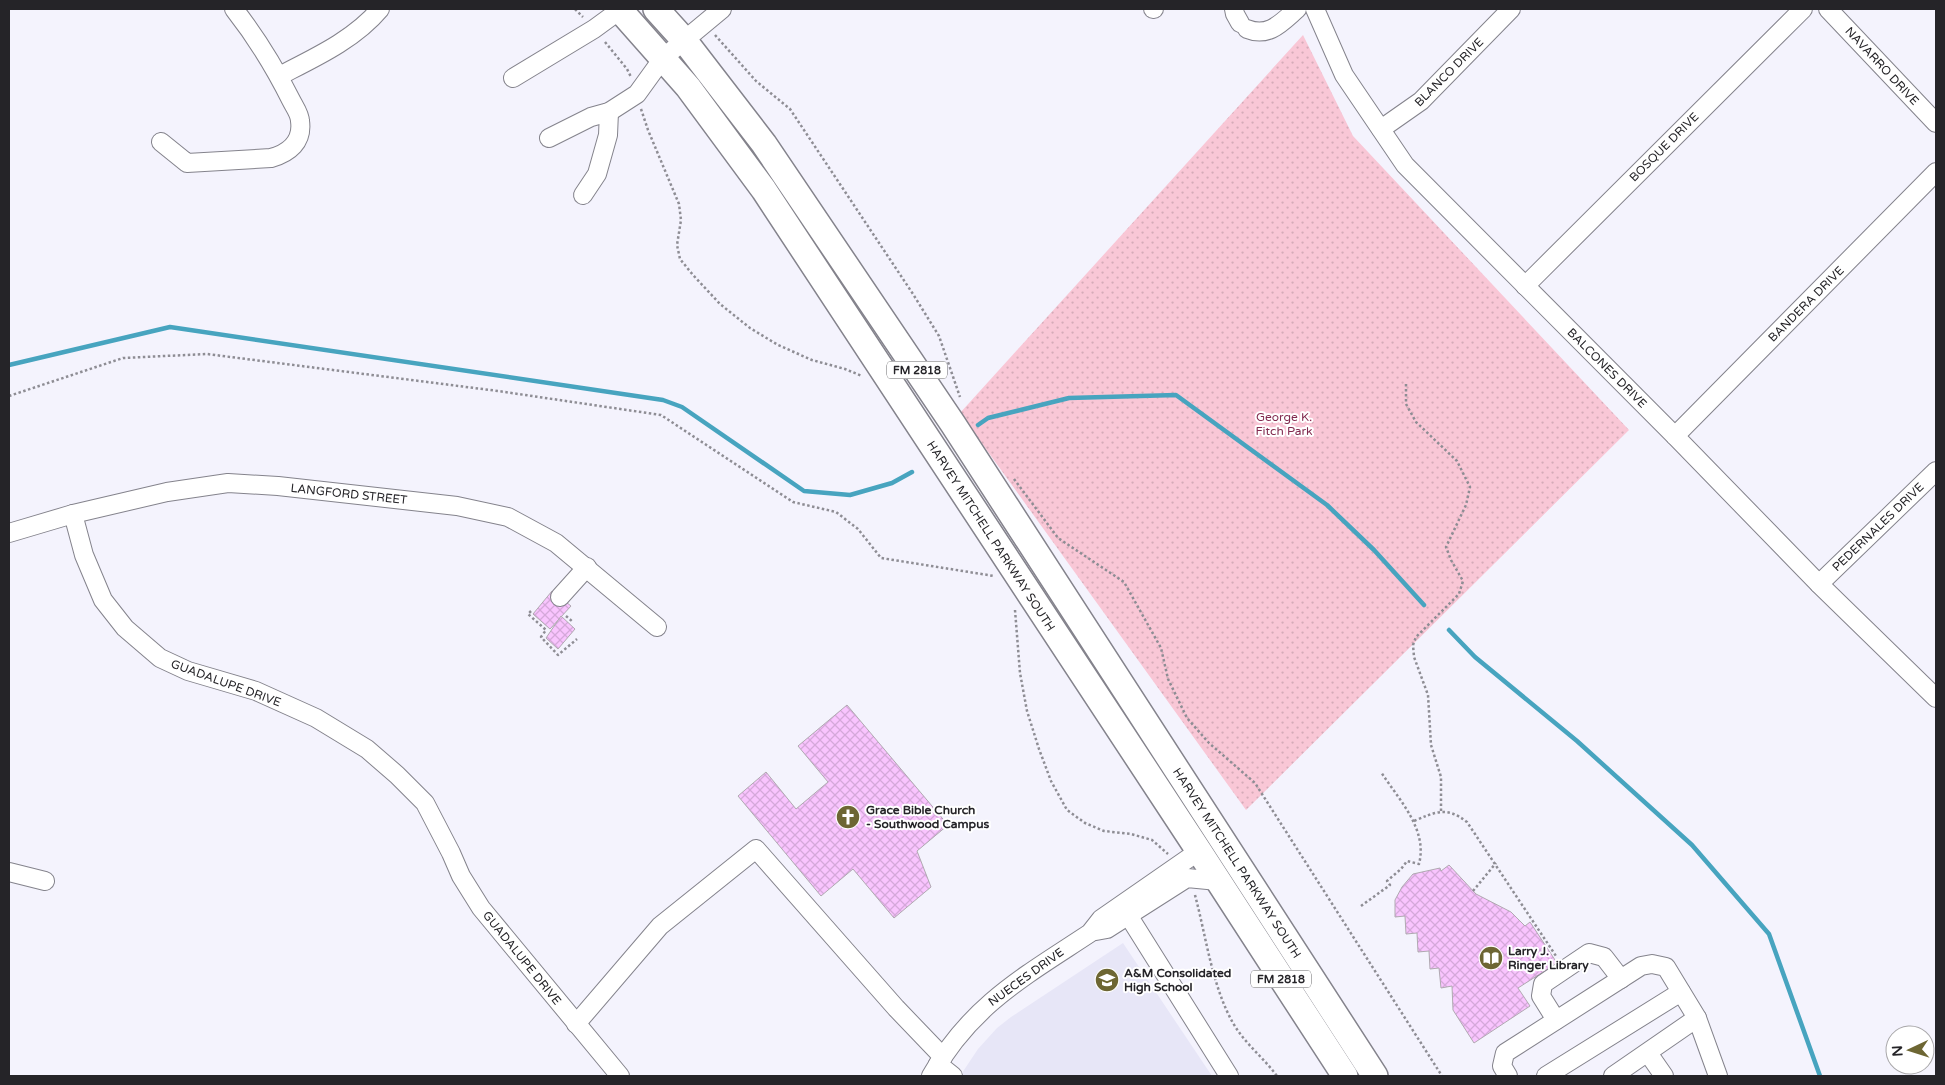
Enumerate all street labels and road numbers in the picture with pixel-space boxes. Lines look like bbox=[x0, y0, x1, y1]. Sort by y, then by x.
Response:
street label: NAVARRO DRIVE bbox=[1842, 24, 1922, 108]
street label: BLANCO DRIVE bbox=[1412, 34, 1487, 109]
street label: BOSQUE DRIVE bbox=[1627, 109, 1702, 184]
street label: BANDERA DRIVE bbox=[1765, 263, 1847, 345]
street label: BALCONES DRIVE bbox=[1564, 325, 1650, 411]
road number: FM 2818 bbox=[887, 362, 947, 378]
street label: HARVEY MITCHELL PARKWAY SOUTH bbox=[924, 438, 1058, 634]
street label: PEDERNALES DRIVE bbox=[1829, 480, 1927, 574]
street label: LANGFORD STREET bbox=[290, 481, 409, 507]
street label: GUADALUPE DRIVE bbox=[169, 657, 283, 710]
street label: HARVEY MITCHELL PARKWAY SOUTH bbox=[1170, 765, 1304, 961]
street label: GUADALUPE DRIVE bbox=[480, 908, 564, 1008]
street label: NUECES DRIVE bbox=[986, 945, 1067, 1009]
road number: FM 2818 bbox=[1251, 971, 1311, 988]

